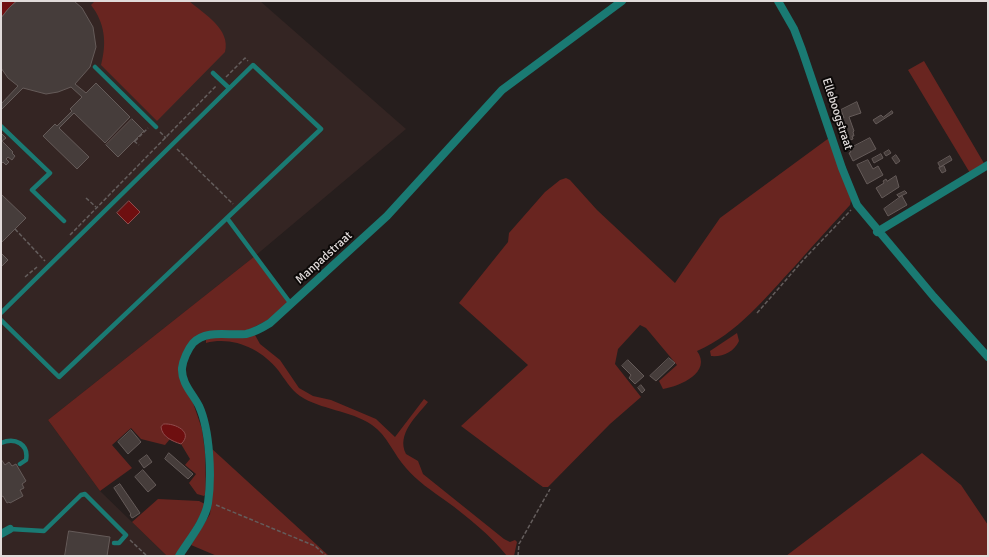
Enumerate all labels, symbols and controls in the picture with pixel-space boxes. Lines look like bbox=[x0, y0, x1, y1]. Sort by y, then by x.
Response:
street label: Elleboogstraat bbox=[819, 76, 855, 152]
street label: Manpadstraat bbox=[293, 229, 355, 287]

